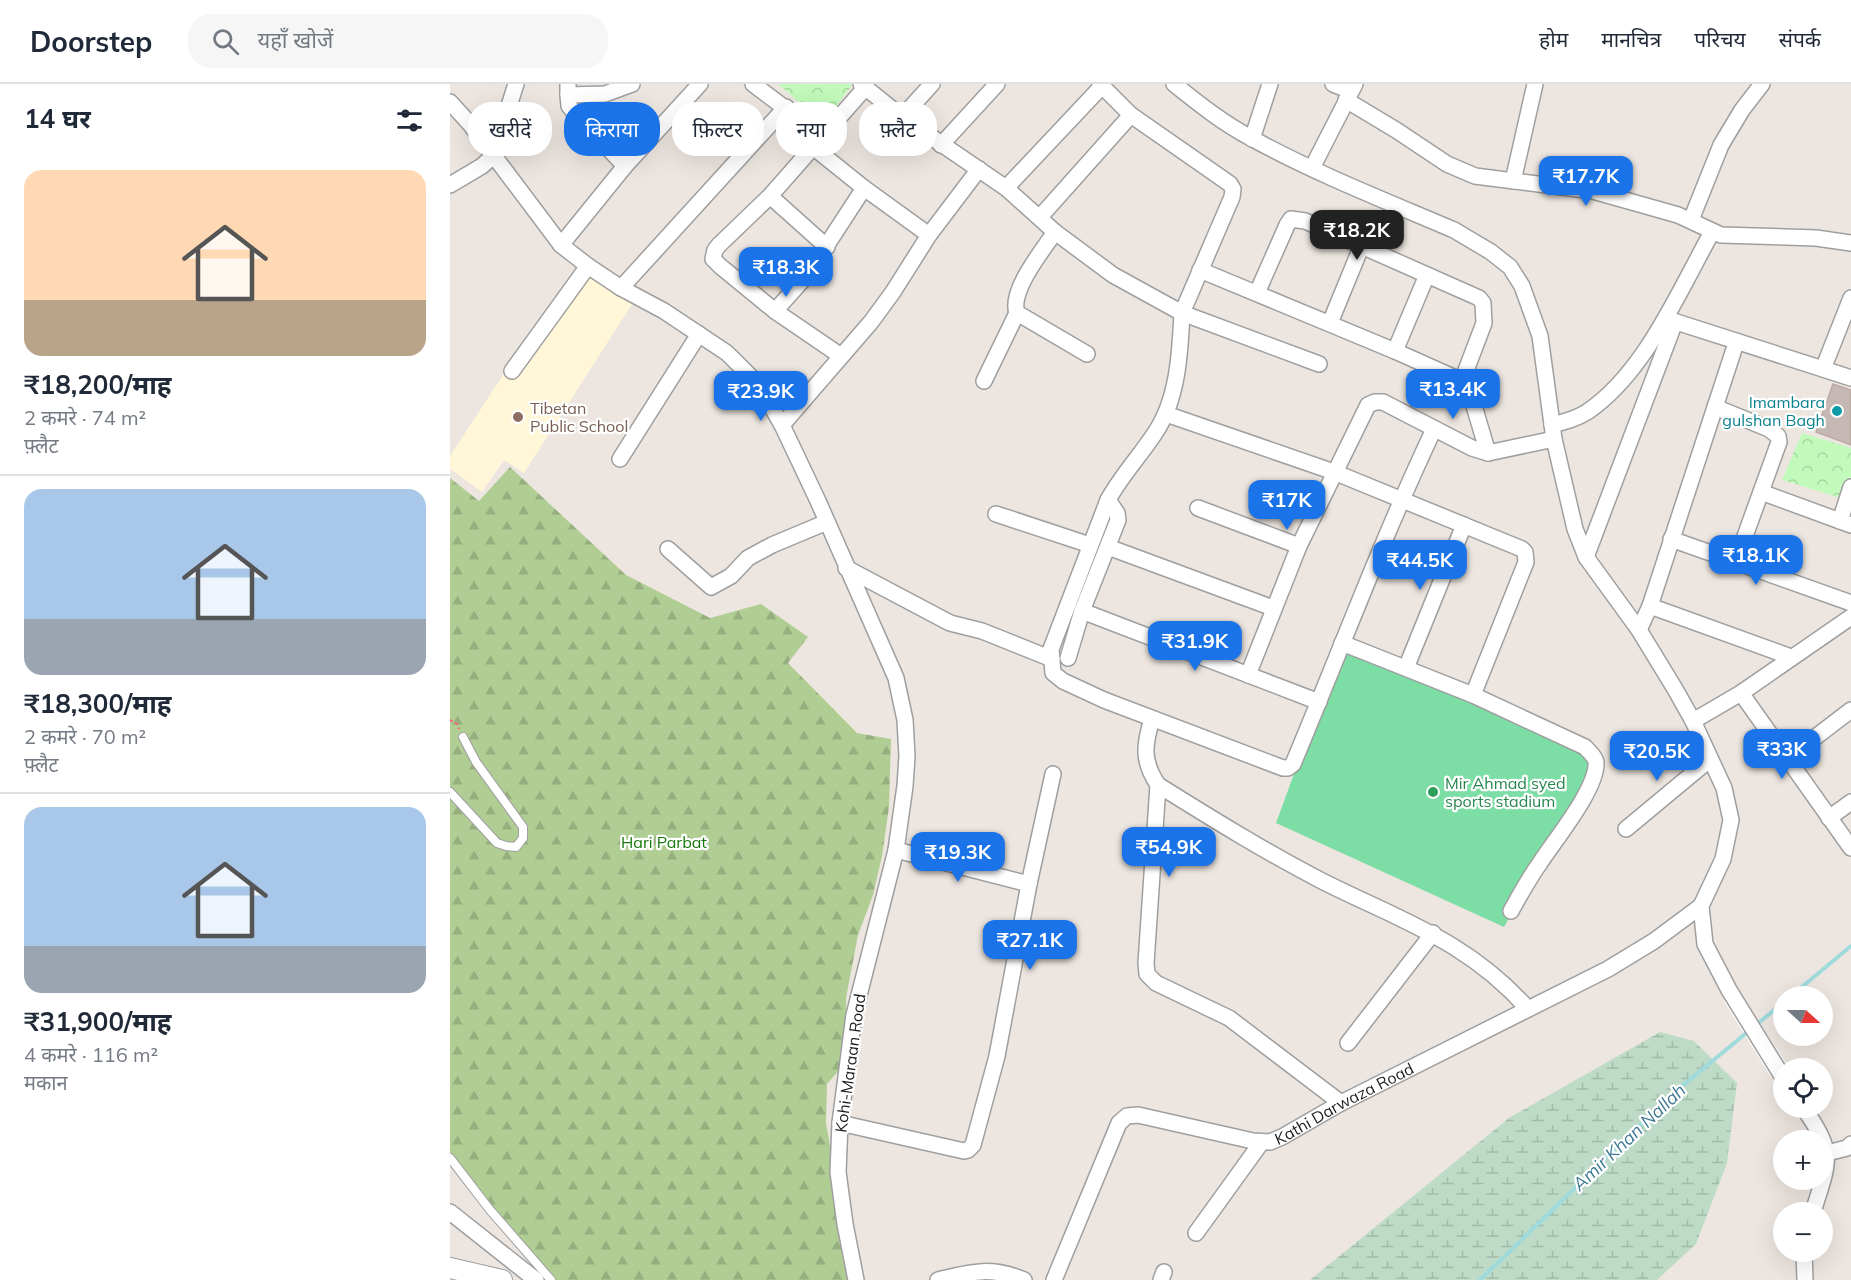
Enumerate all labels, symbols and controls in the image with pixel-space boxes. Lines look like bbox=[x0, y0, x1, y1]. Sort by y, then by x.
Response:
search box bbox=[188, 14, 608, 68]
text: Doorstep bbox=[30, 24, 152, 59]
icon: search bbox=[209, 25, 242, 58]
text: यहाँ खोजें bbox=[257, 26, 333, 54]
text: होम bbox=[1539, 26, 1568, 52]
text: मानचित्र bbox=[1601, 26, 1661, 52]
text: परिचय bbox=[1694, 26, 1746, 52]
text: संपर्क bbox=[1779, 26, 1821, 52]
text: 14 घर bbox=[24, 102, 91, 135]
chip: खरीदें bbox=[468, 102, 552, 156]
chip: किराया bbox=[564, 102, 660, 156]
chip: फ़िल्टर bbox=[672, 102, 764, 156]
chip: नया bbox=[776, 102, 847, 156]
chip: फ़्लैट bbox=[859, 102, 937, 156]
icon: filters bbox=[393, 104, 426, 137]
pin: ₹17.7K bbox=[1537, 156, 1635, 207]
text: ₹17.7K bbox=[1553, 163, 1619, 188]
icon: home bbox=[171, 209, 279, 317]
pin: ₹18.2K bbox=[1308, 210, 1406, 261]
text: ₹18.2K bbox=[1324, 217, 1390, 242]
pin: ₹18.3K bbox=[737, 247, 835, 298]
text: ₹18.3K bbox=[753, 254, 819, 279]
text: ₹18,200/माह bbox=[24, 368, 172, 401]
pin: ₹13.4K bbox=[1404, 369, 1502, 420]
pin: ₹23.9K bbox=[712, 371, 810, 422]
text: ₹13.4K bbox=[1420, 376, 1486, 401]
text: ₹23.9K bbox=[728, 378, 794, 403]
place label: Imambara gulshan Bagh bbox=[1722, 392, 1825, 430]
place label: Tibetan Public School bbox=[530, 398, 628, 436]
marker: Imambara gulshan Bagh bbox=[1830, 404, 1844, 418]
text: 2 कमरे · 74 m² bbox=[24, 405, 146, 430]
marker: Tibetan Public School bbox=[511, 410, 525, 424]
text: फ़्लैट bbox=[24, 433, 59, 458]
pin: ₹17K bbox=[1251, 480, 1323, 531]
text: ₹17K bbox=[1262, 487, 1312, 512]
icon: home bbox=[171, 528, 279, 636]
pin: ₹18.1K bbox=[1707, 535, 1805, 586]
pin: ₹44.5K bbox=[1371, 540, 1469, 591]
text: ₹18.1K bbox=[1723, 542, 1789, 567]
text: ₹44.5K bbox=[1387, 547, 1453, 572]
pin: ₹31.9K bbox=[1146, 621, 1244, 672]
text: ₹31.9K bbox=[1162, 628, 1228, 653]
text: ₹18,300/माह bbox=[24, 687, 172, 720]
text: 2 कमरे · 70 m² bbox=[24, 724, 146, 749]
pin: ₹33K bbox=[1746, 729, 1818, 780]
pin: ₹20.5K bbox=[1608, 731, 1706, 782]
text: ₹33K bbox=[1757, 736, 1807, 761]
text: ₹20.5K bbox=[1624, 738, 1690, 763]
text: फ़्लैट bbox=[24, 752, 59, 777]
place label: Mir Ahmad syed sports stadium bbox=[1445, 773, 1566, 811]
marker: Mir Ahmad syed sports stadium bbox=[1426, 785, 1440, 799]
pin: ₹54.9K bbox=[1120, 827, 1218, 878]
park label: Hari Parbat bbox=[621, 832, 707, 852]
pin: ₹19.3K bbox=[909, 832, 1007, 883]
text: ₹54.9K bbox=[1136, 834, 1202, 859]
text: ₹19.3K bbox=[925, 839, 991, 864]
icon: home bbox=[171, 846, 279, 954]
pin: ₹27.1K bbox=[981, 920, 1079, 971]
text: ₹27.1K bbox=[997, 927, 1063, 952]
north arrow bbox=[1773, 986, 1833, 1046]
map controls bbox=[1773, 986, 1833, 1262]
street label: Kohi-Maraan Road bbox=[830, 992, 870, 1134]
text: ₹31,900/माह bbox=[24, 1005, 172, 1038]
text: 4 कमरे · 116 m² bbox=[24, 1042, 158, 1067]
street label: Kathi Darwaza Road bbox=[1272, 1058, 1417, 1149]
button: locate bbox=[1773, 1058, 1833, 1118]
text: मकान bbox=[24, 1070, 68, 1095]
water label: Amir Khan Nallah bbox=[1567, 1079, 1690, 1196]
button: + bbox=[1773, 1130, 1833, 1190]
button: − bbox=[1773, 1202, 1833, 1262]

